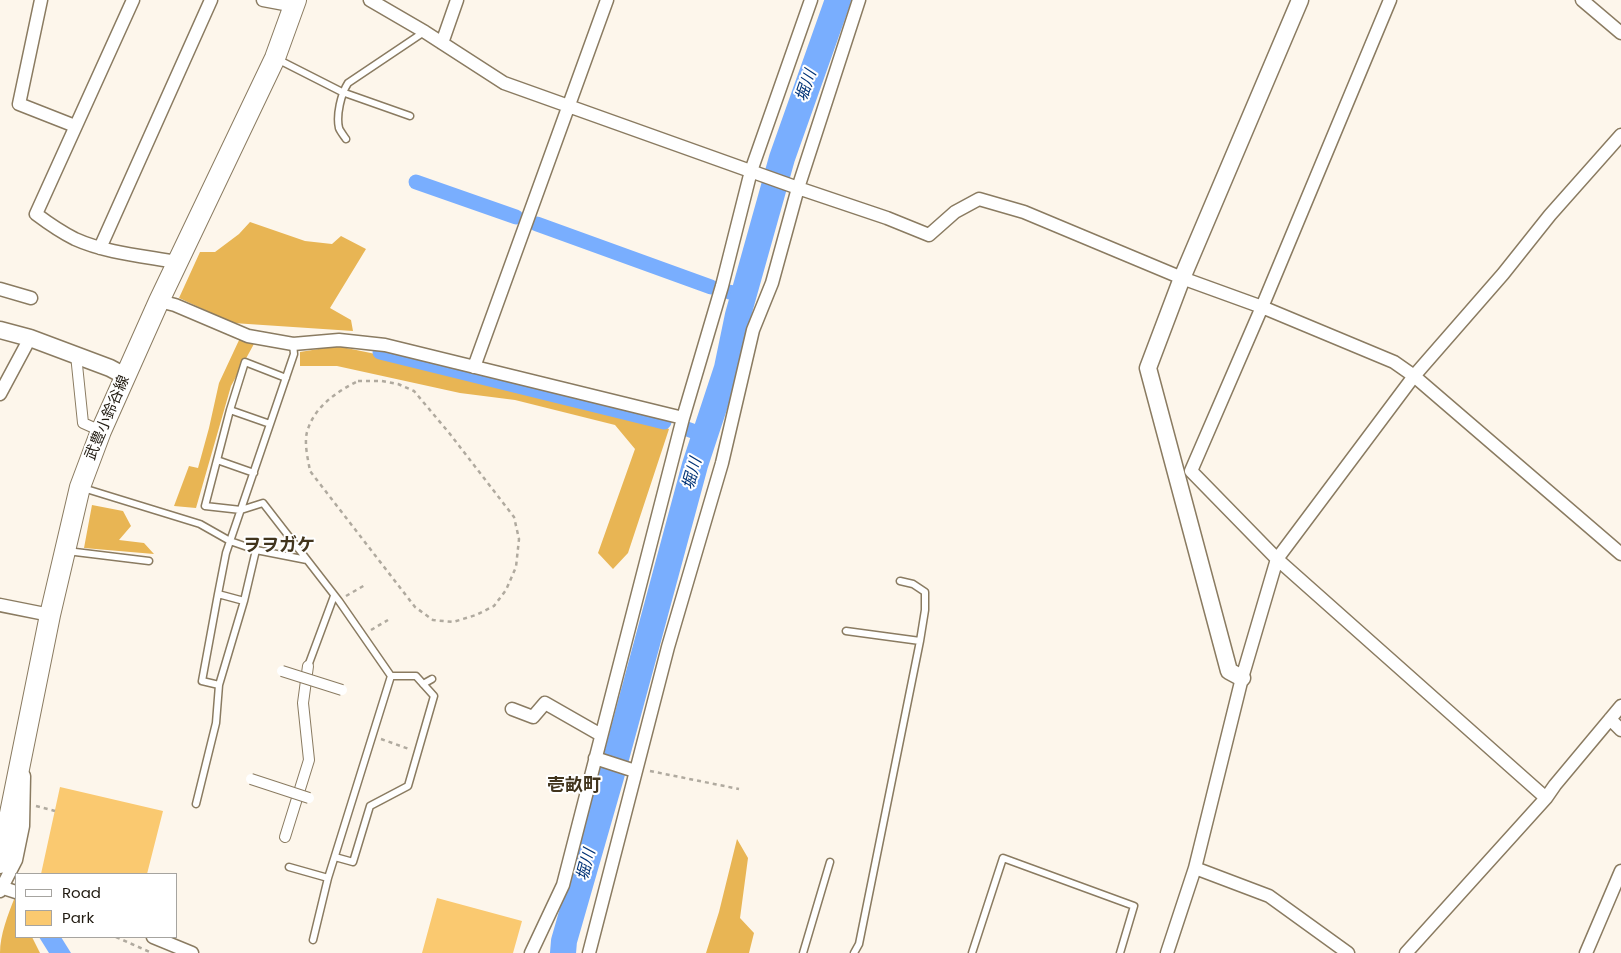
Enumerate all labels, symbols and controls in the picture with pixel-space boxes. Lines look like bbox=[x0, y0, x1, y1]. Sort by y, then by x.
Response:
water label: 堀川 bbox=[793, 68, 821, 104]
street label: 武豊小鈴谷線 bbox=[82, 373, 134, 463]
water label: 堀川 bbox=[679, 456, 707, 492]
district label: ヲヲガケ bbox=[243, 535, 315, 557]
district label: 壱畝町 bbox=[547, 775, 601, 797]
water label: 堀川 bbox=[574, 847, 600, 883]
legend bbox=[15, 873, 178, 938]
text: Road bbox=[62, 882, 101, 903]
text: Park bbox=[62, 907, 94, 928]

